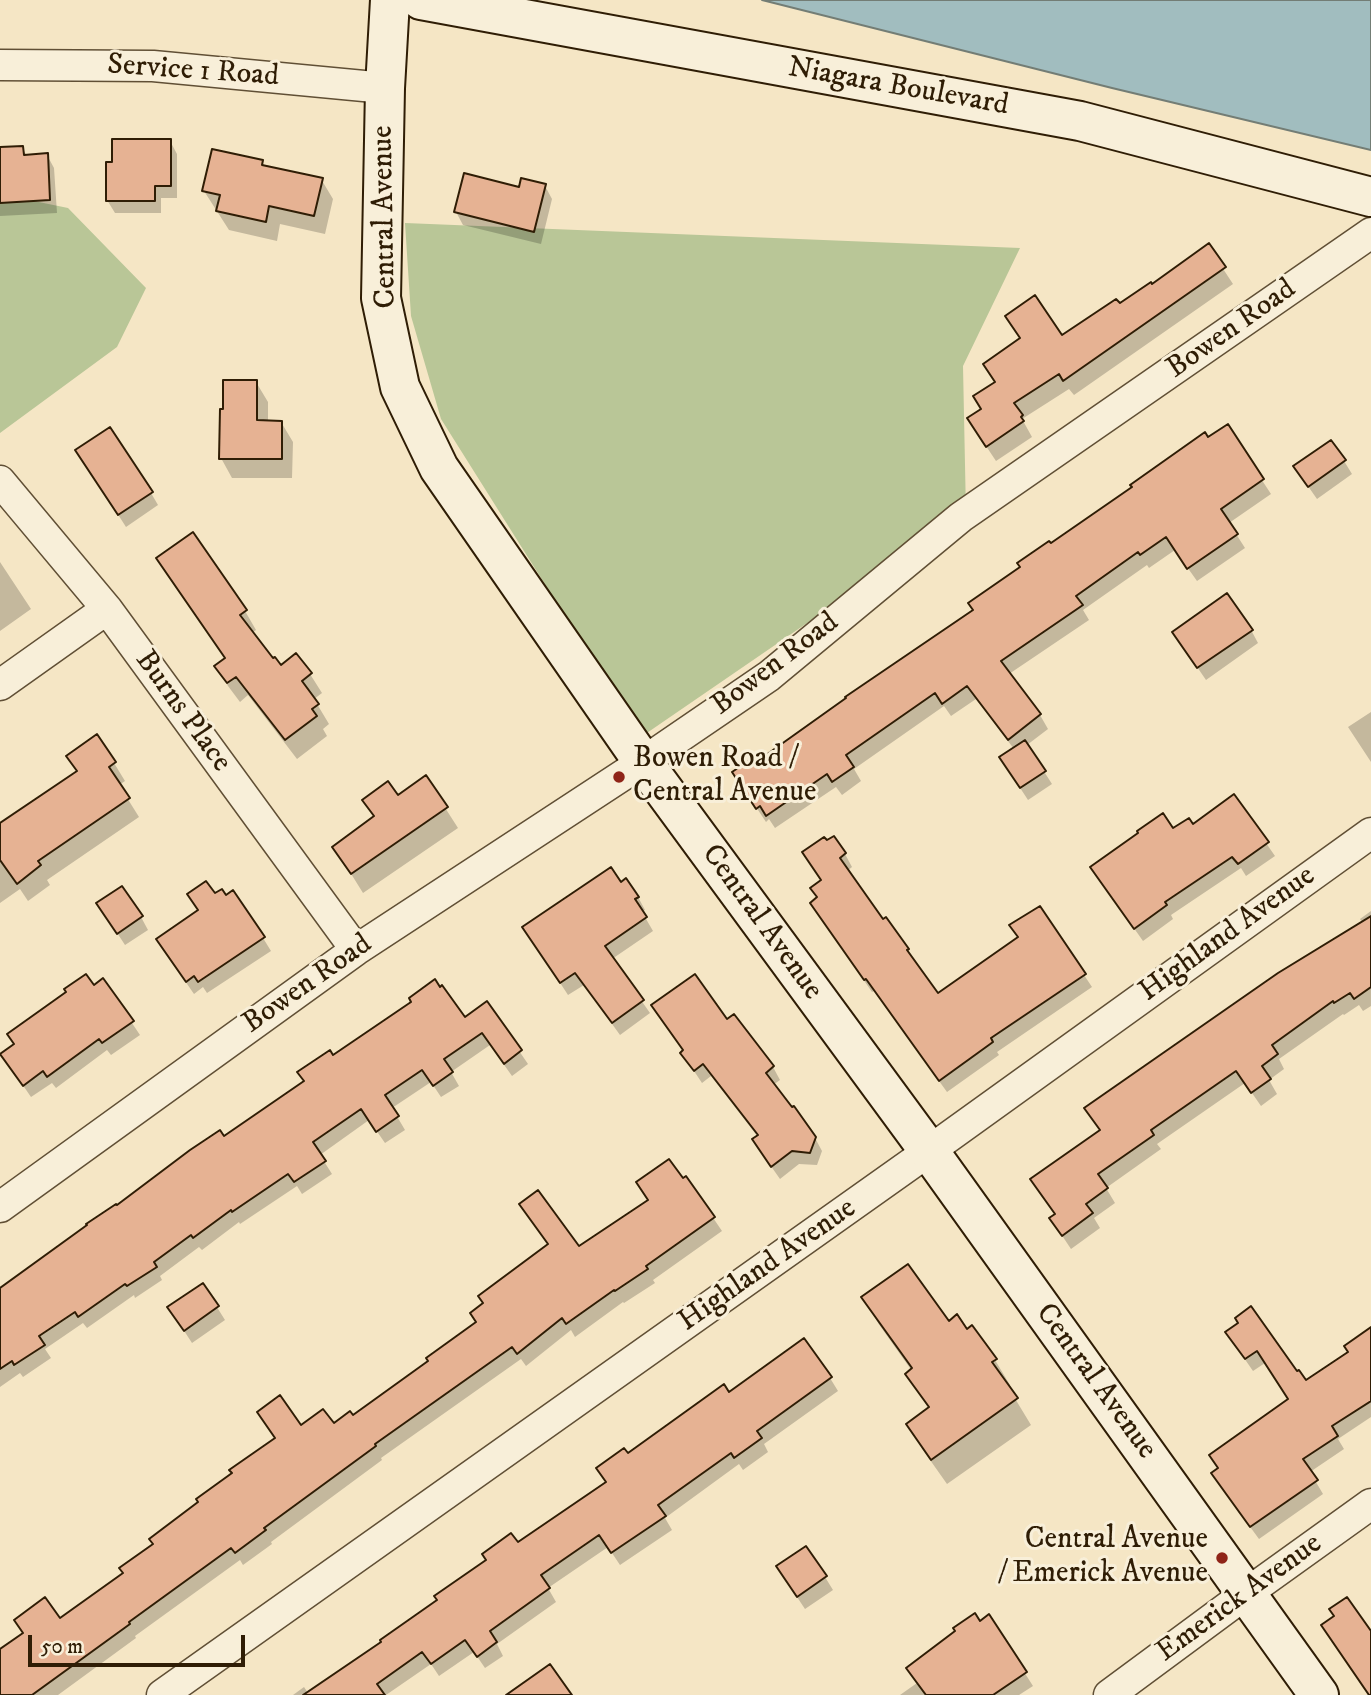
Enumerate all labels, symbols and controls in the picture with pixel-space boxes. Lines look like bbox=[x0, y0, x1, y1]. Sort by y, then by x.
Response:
street label: Service 1 Road bbox=[106, 48, 280, 96]
street label: Niagara Boulevard bbox=[785, 51, 1011, 125]
street label: Central Avenue bbox=[366, 125, 406, 309]
street label: Bowen Road bbox=[1161, 272, 1303, 388]
street label: Bowen Road bbox=[706, 606, 846, 724]
street label: Burns Place bbox=[126, 644, 238, 780]
place label: Bowen Road / Central Avenue bbox=[633, 742, 816, 812]
marker: Bowen Road / Central Avenue bbox=[611, 769, 627, 785]
street label: Central Avenue bbox=[693, 838, 829, 1008]
street label: Highland Avenue bbox=[1133, 859, 1323, 1011]
street label: Bowen Road bbox=[237, 927, 379, 1043]
street label: Highland Avenue bbox=[672, 1191, 864, 1341]
street label: Central Avenue bbox=[1027, 1297, 1163, 1467]
place label: Central Avenue / Emerick Avenue bbox=[998, 1523, 1208, 1594]
street label: Emerick Avenue bbox=[1150, 1527, 1330, 1671]
marker: Central Avenue / Emerick Avenue bbox=[1214, 1550, 1230, 1566]
scale bar bbox=[32, 1622, 248, 1666]
text: 50 m bbox=[41, 1634, 83, 1660]

